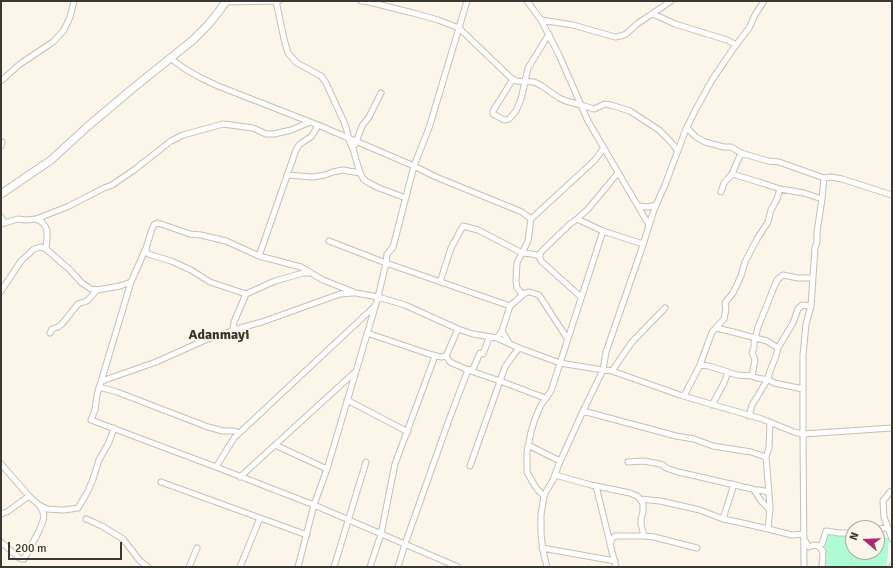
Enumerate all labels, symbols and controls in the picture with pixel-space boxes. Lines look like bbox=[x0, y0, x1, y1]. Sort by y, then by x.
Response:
district label: Adanmayi bbox=[189, 327, 249, 343]
north arrow bbox=[845, 520, 885, 560]
text: N bbox=[847, 531, 862, 542]
scale bar bbox=[10, 534, 124, 560]
text: 200 m bbox=[15, 541, 47, 556]

